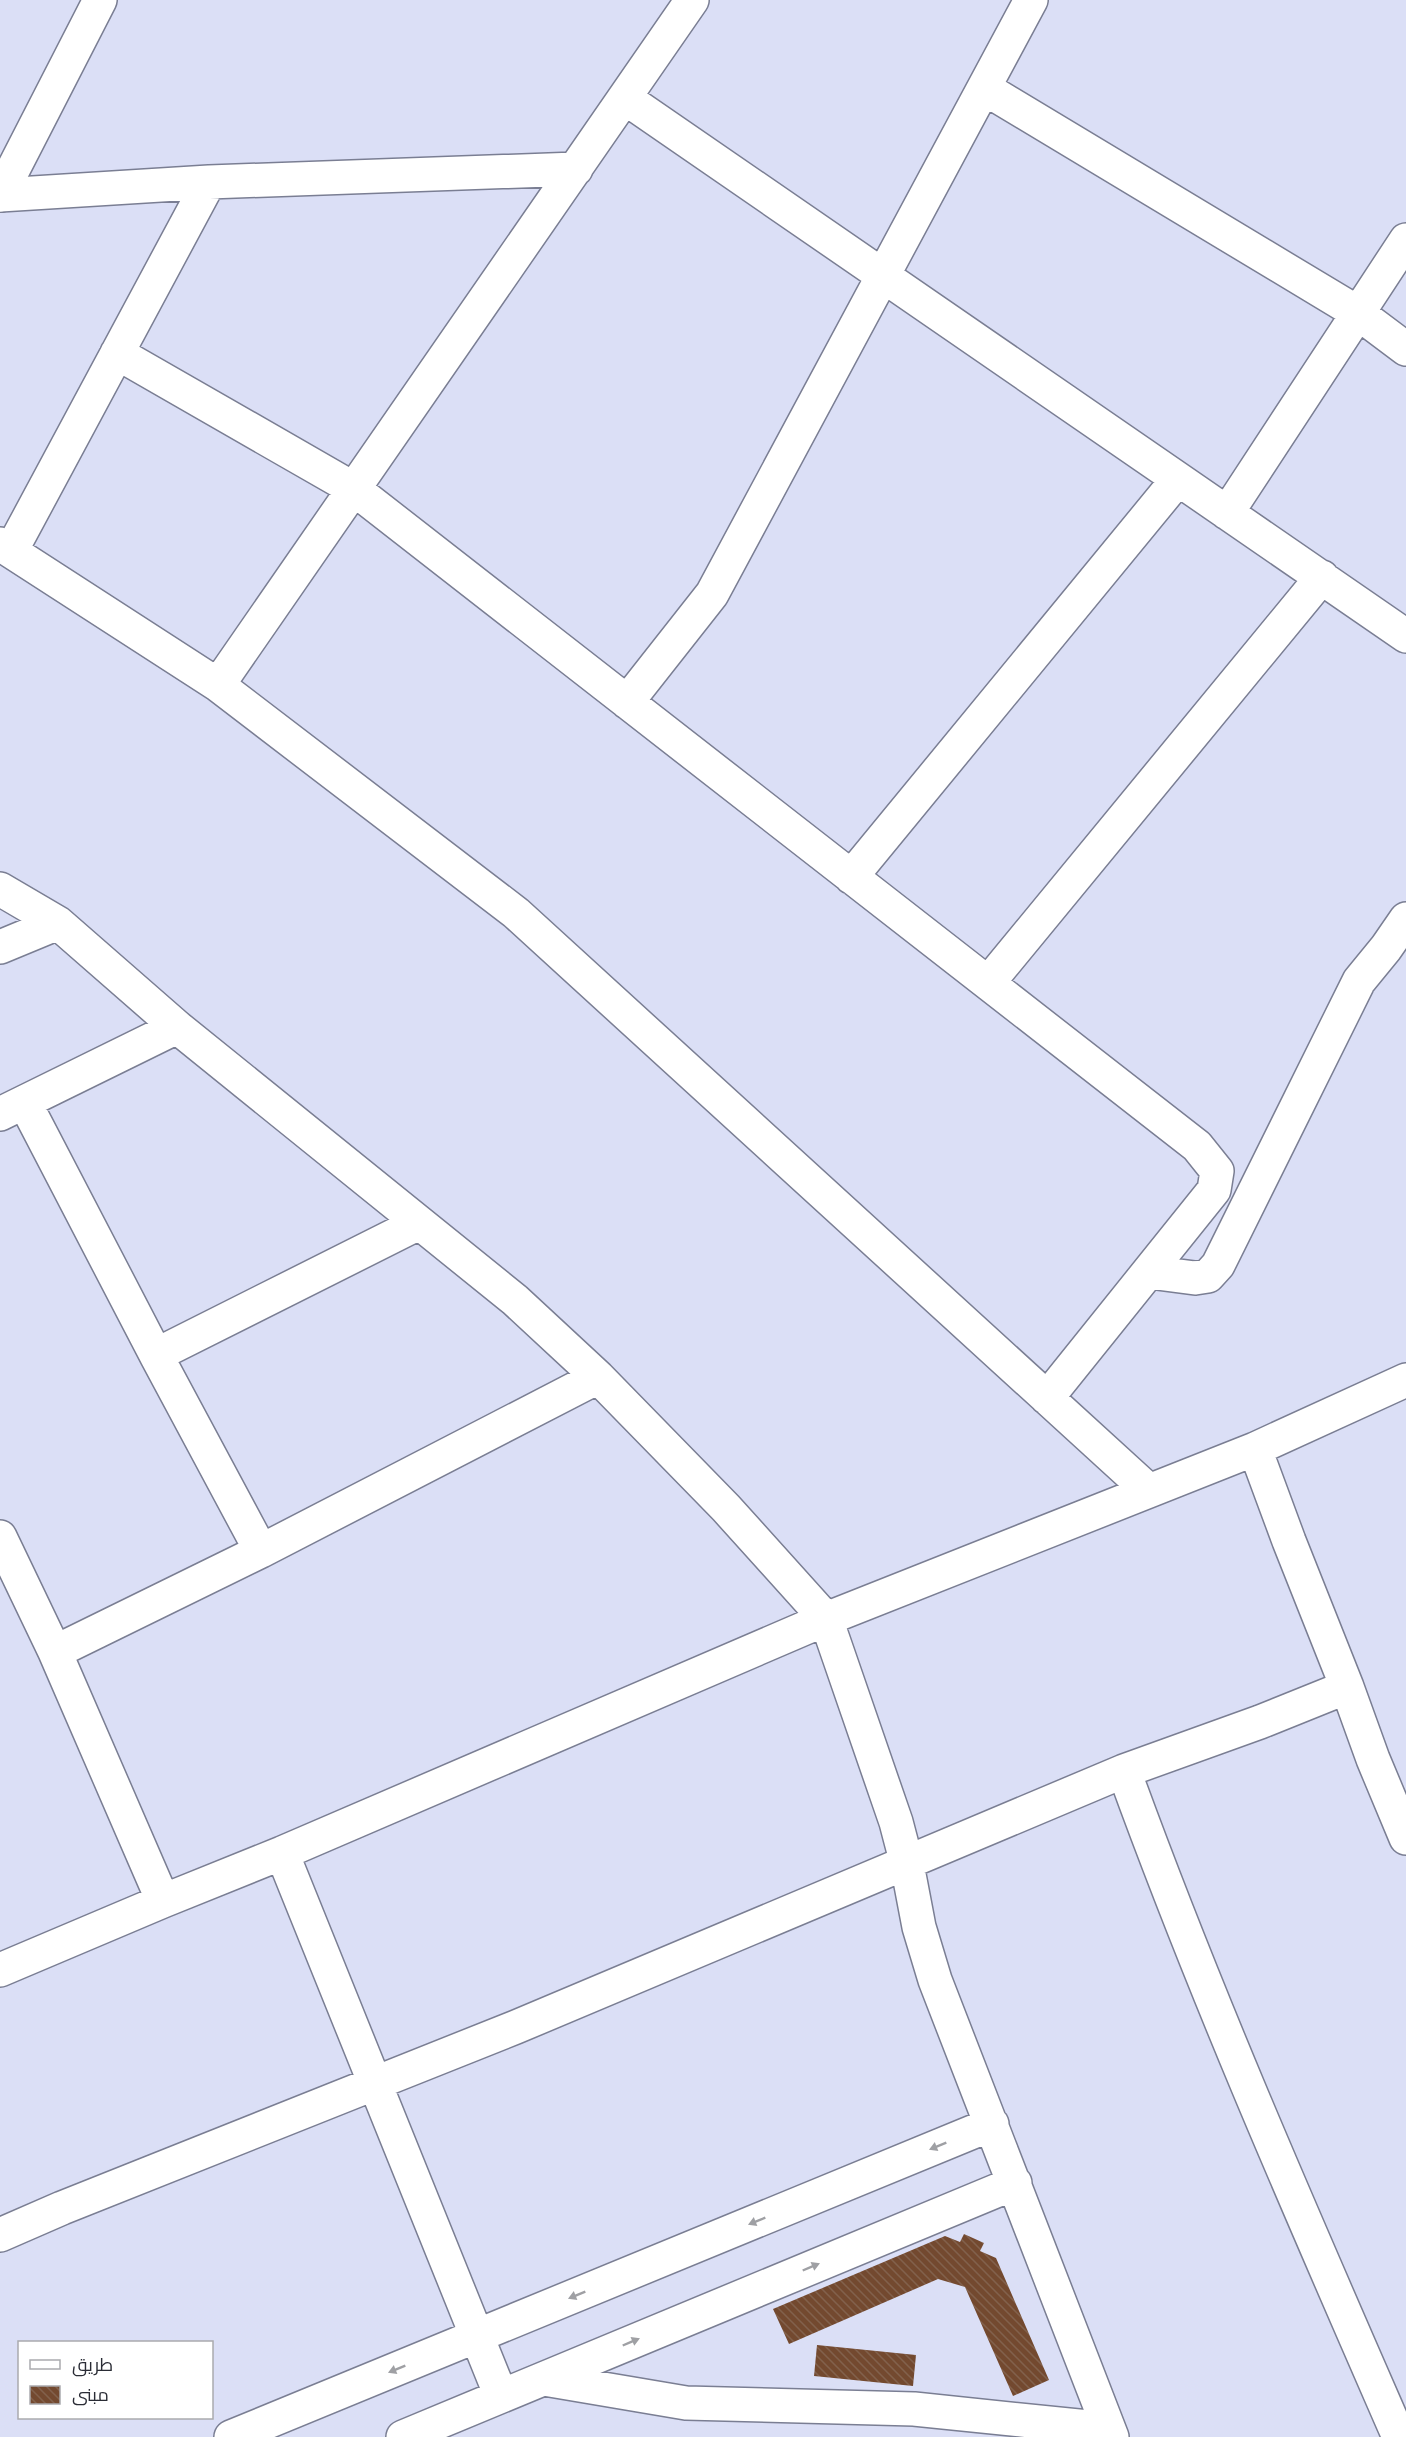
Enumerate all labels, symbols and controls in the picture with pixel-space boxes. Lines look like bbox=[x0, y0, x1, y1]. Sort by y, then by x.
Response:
one-way arrow bbox=[928, 2141, 946, 2151]
one-way arrow bbox=[748, 2216, 766, 2226]
one-way arrow bbox=[803, 2262, 821, 2272]
one-way arrow bbox=[568, 2291, 586, 2300]
one-way arrow bbox=[623, 2337, 641, 2347]
legend bbox=[18, 2341, 213, 2419]
text: طريق bbox=[72, 2352, 113, 2377]
one-way arrow bbox=[387, 2364, 405, 2374]
text: مبنى bbox=[72, 2382, 109, 2407]

